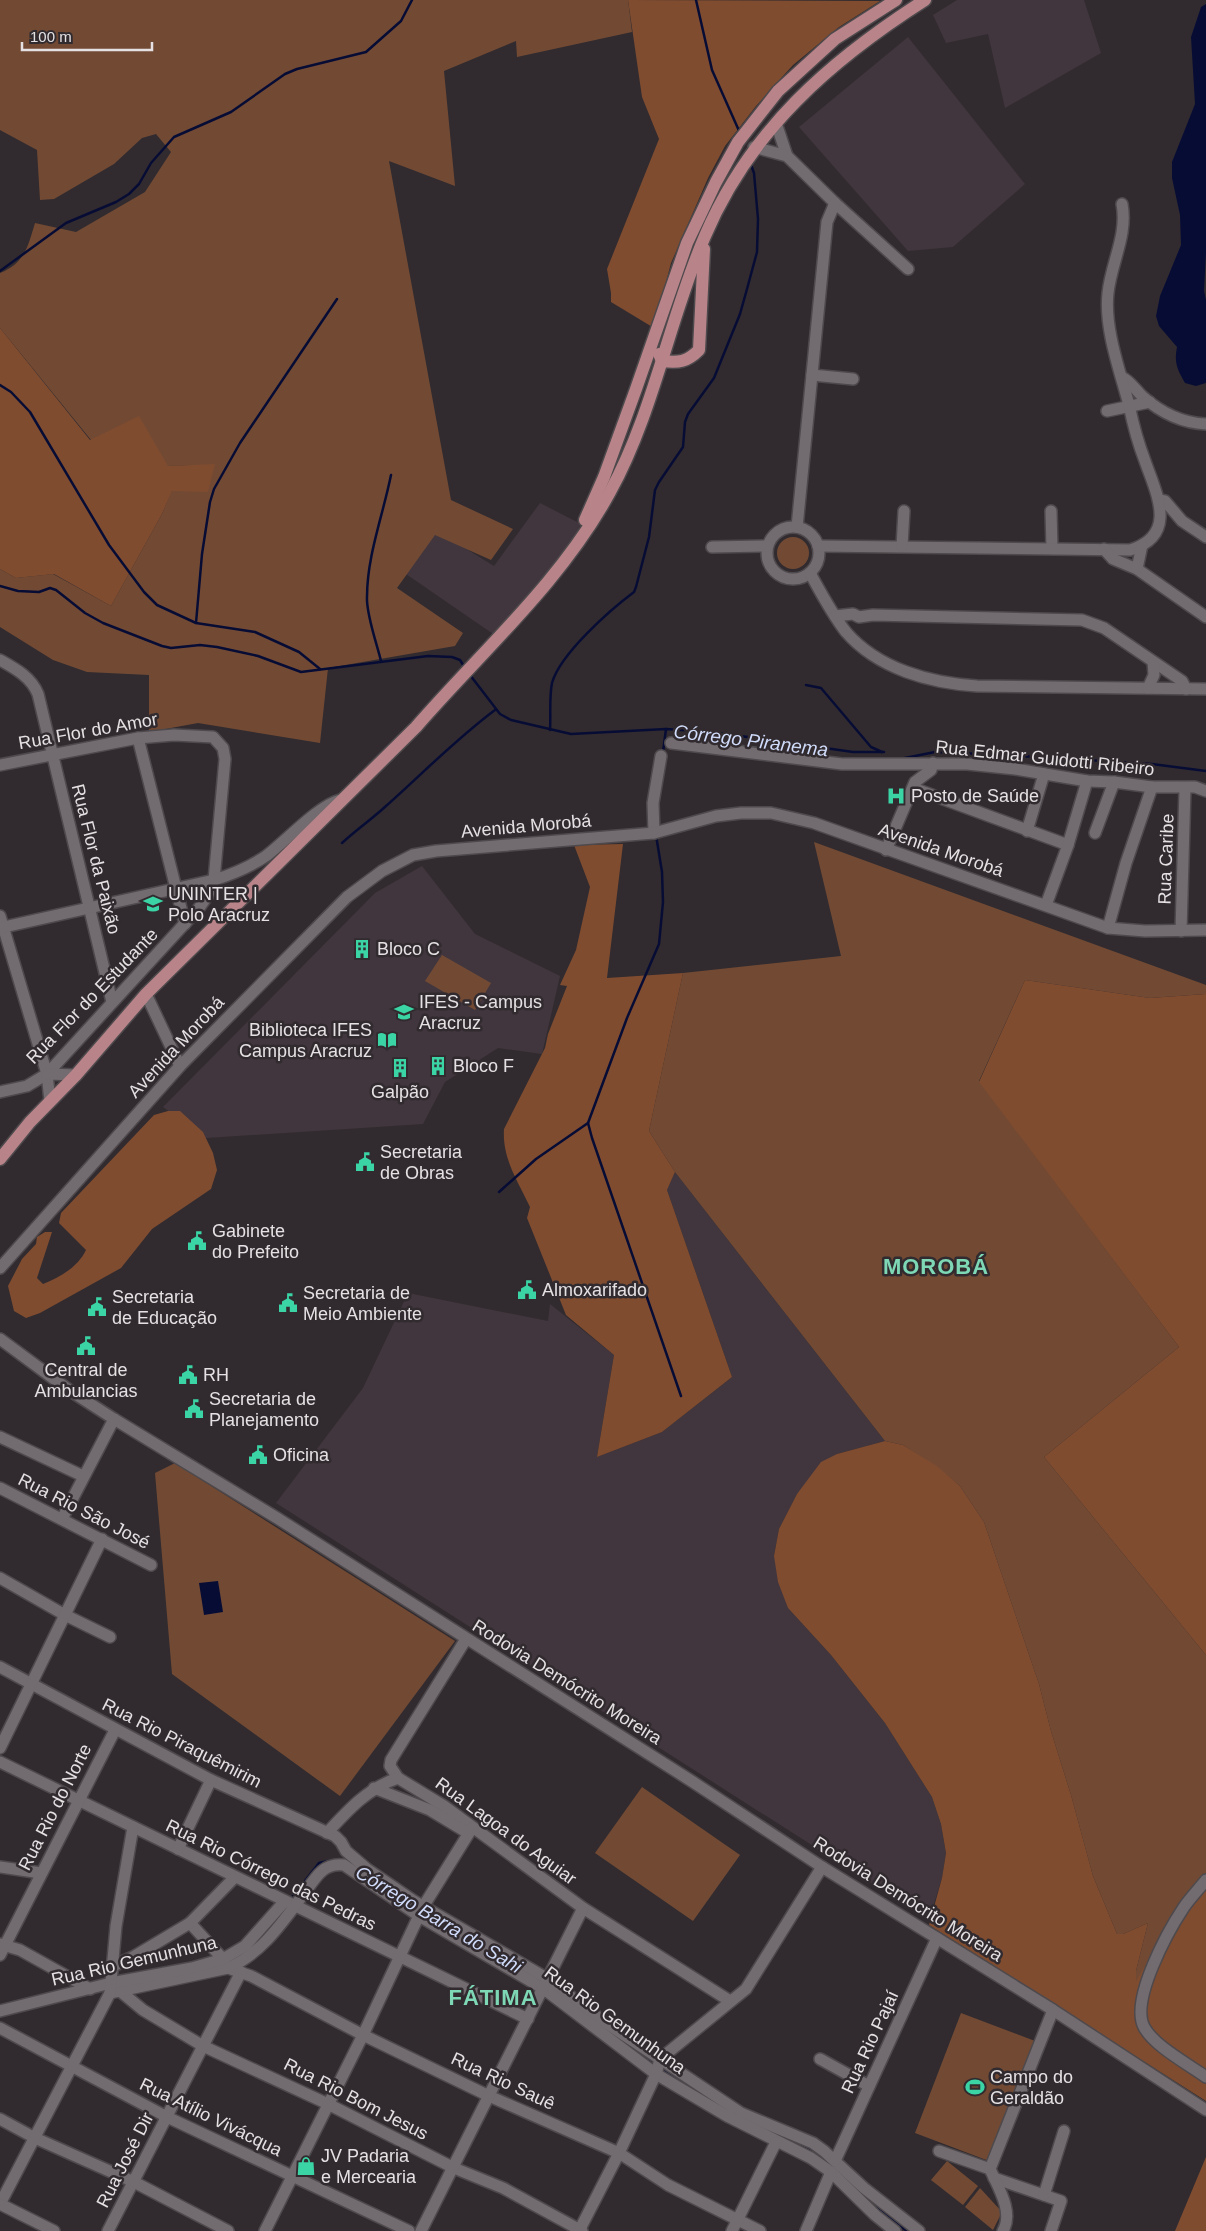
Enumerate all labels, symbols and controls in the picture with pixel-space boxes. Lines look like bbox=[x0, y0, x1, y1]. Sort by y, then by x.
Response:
scale bar bbox=[22, 20, 152, 52]
text: 100 m bbox=[30, 28, 72, 45]
street label: Rua Flor do Amor bbox=[17, 709, 159, 753]
water label: Córrego Piranema bbox=[673, 721, 829, 760]
street label: Rua Edmar Guidotti Ribeiro bbox=[935, 737, 1155, 779]
street label: Rua Flor da Paixão bbox=[68, 782, 124, 936]
hospital icon: Posto de Saúde bbox=[885, 785, 907, 807]
place label: Posto de Saúde bbox=[911, 786, 1039, 806]
street label: Avenida Morobá bbox=[460, 810, 593, 842]
street label: Rua Caribe bbox=[1154, 813, 1178, 905]
street label: Avenida Morobá bbox=[876, 819, 1007, 881]
place label: UNINTER | Polo Aracruz bbox=[168, 884, 270, 925]
school or university icon: UNINTER | Polo Aracruz bbox=[142, 893, 164, 915]
street label: Rua Flor do Estudante bbox=[22, 924, 162, 1068]
building icon: Bloco C bbox=[351, 938, 373, 960]
place label: Bloco C bbox=[377, 939, 440, 959]
street label: Avenida Morobá bbox=[124, 992, 229, 1102]
place label: IFES - Campus Aracruz bbox=[419, 992, 542, 1033]
school or university icon: IFES - Campus Aracruz bbox=[393, 1001, 415, 1023]
place label: Biblioteca IFES Campus Aracruz bbox=[239, 1020, 372, 1061]
library icon: Biblioteca IFES Campus Aracruz bbox=[376, 1029, 398, 1051]
building icon: Bloco F bbox=[427, 1055, 449, 1077]
place label: Bloco F bbox=[453, 1056, 514, 1076]
building icon: Galpão bbox=[389, 1057, 411, 1079]
place label: Galpão bbox=[371, 1082, 429, 1102]
place label: Secretaria de Obras bbox=[380, 1142, 463, 1183]
public building icon: Secretaria de Obras bbox=[354, 1151, 376, 1173]
place label: Gabinete do Prefeito bbox=[212, 1221, 299, 1262]
public building icon: Gabinete do Prefeito bbox=[186, 1230, 208, 1252]
district label: MOROBÁ bbox=[883, 1254, 989, 1279]
public building icon: Almoxarifado bbox=[516, 1279, 538, 1301]
place label: Almoxarifado bbox=[542, 1280, 647, 1300]
place label: Secretaria de Meio Ambiente bbox=[303, 1283, 422, 1324]
place label: Secretaria de Educação bbox=[112, 1287, 217, 1328]
public building icon: Secretaria de Meio Ambiente bbox=[277, 1292, 299, 1314]
public building icon: Secretaria de Educação bbox=[86, 1296, 108, 1318]
public building icon: Central de Ambulancias bbox=[75, 1335, 97, 1357]
place label: Central de Ambulancias bbox=[34, 1360, 138, 1401]
public building icon: RH bbox=[177, 1364, 199, 1386]
place label: RH bbox=[203, 1365, 229, 1385]
place label: Secretaria de Planejamento bbox=[209, 1389, 319, 1430]
public building icon: Secretaria de Planejamento bbox=[183, 1398, 205, 1420]
public building icon: Oficina bbox=[247, 1444, 269, 1466]
place label: Oficina bbox=[273, 1445, 330, 1465]
street label: Rua Rio São José bbox=[15, 1469, 153, 1553]
street label: Rodovia Demócrito Moreira bbox=[469, 1615, 666, 1749]
street label: Rua Rio Piraquêmirim bbox=[99, 1694, 265, 1792]
street label: Rua Rio do Norte bbox=[15, 1741, 95, 1873]
street label: Rua Lagoa do Aguiar bbox=[432, 1773, 580, 1889]
street label: Rua Rio Córrego das Pedras bbox=[163, 1815, 379, 1935]
street label: Rodovia Demócrito Moreira bbox=[810, 1832, 1007, 1966]
water label: Córrego Barra do Sahi bbox=[352, 1861, 526, 1978]
street label: Rua Rio Gemunhuna bbox=[49, 1932, 220, 1990]
street label: Rua Rio Gemunhuna bbox=[541, 1962, 690, 2078]
district label: FÁTIMA bbox=[448, 1985, 538, 2010]
street label: Rua Rio Pajaí bbox=[837, 1987, 903, 2097]
street label: Rua Rio Sauê bbox=[448, 2048, 558, 2114]
street label: Rua Rio Bom Jesus bbox=[281, 2054, 431, 2144]
place label: Campo do Geraldão bbox=[990, 2067, 1073, 2108]
street label: Rua Atílio Vivácqua bbox=[137, 2074, 286, 2161]
sports icon: Campo do Geraldão bbox=[964, 2076, 986, 2098]
street label: Rua José Dir bbox=[92, 2109, 158, 2211]
place label: JV Padaria e Mercearia bbox=[321, 2146, 417, 2187]
shop icon: JV Padaria e Mercearia bbox=[295, 2155, 317, 2177]

